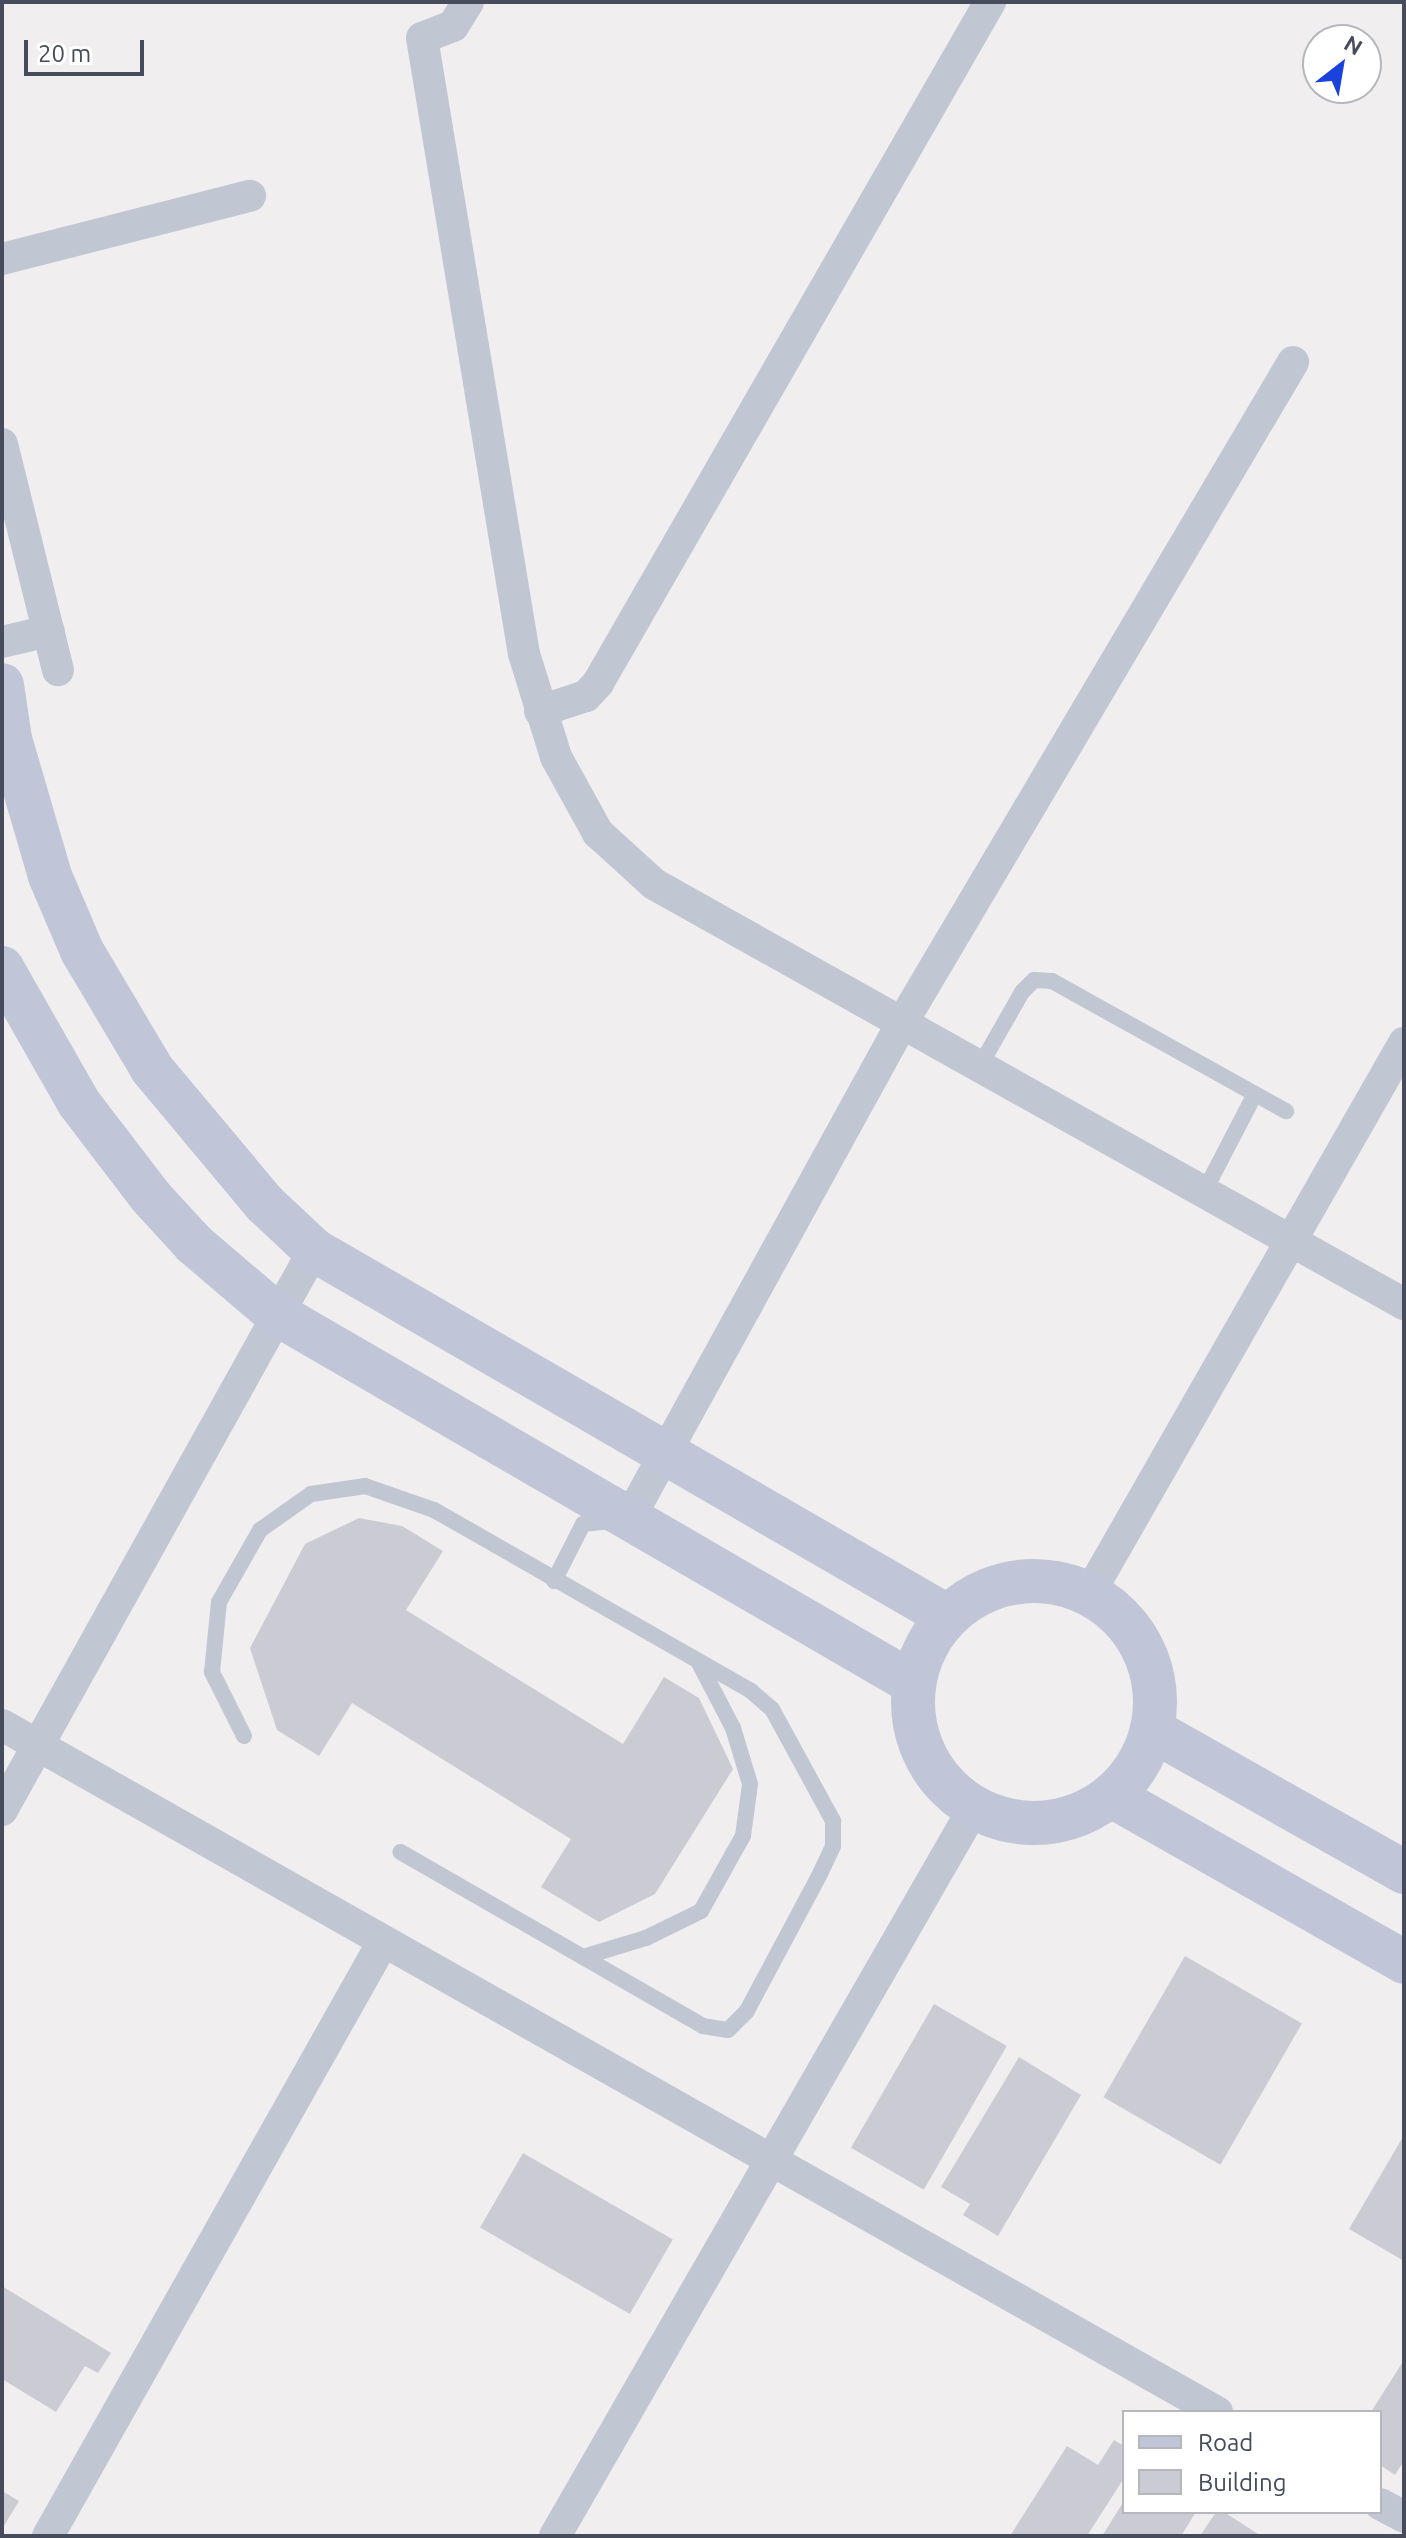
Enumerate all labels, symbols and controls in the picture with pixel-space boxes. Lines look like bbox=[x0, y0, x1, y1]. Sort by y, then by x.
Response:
scale bar bbox=[28, 24, 148, 74]
north arrow bbox=[1302, 24, 1382, 104]
text: N bbox=[1340, 30, 1367, 60]
text: 20 m bbox=[38, 40, 91, 67]
legend bbox=[1122, 2410, 1382, 2514]
text: Road bbox=[1198, 2429, 1253, 2456]
text: Building bbox=[1198, 2469, 1286, 2496]

